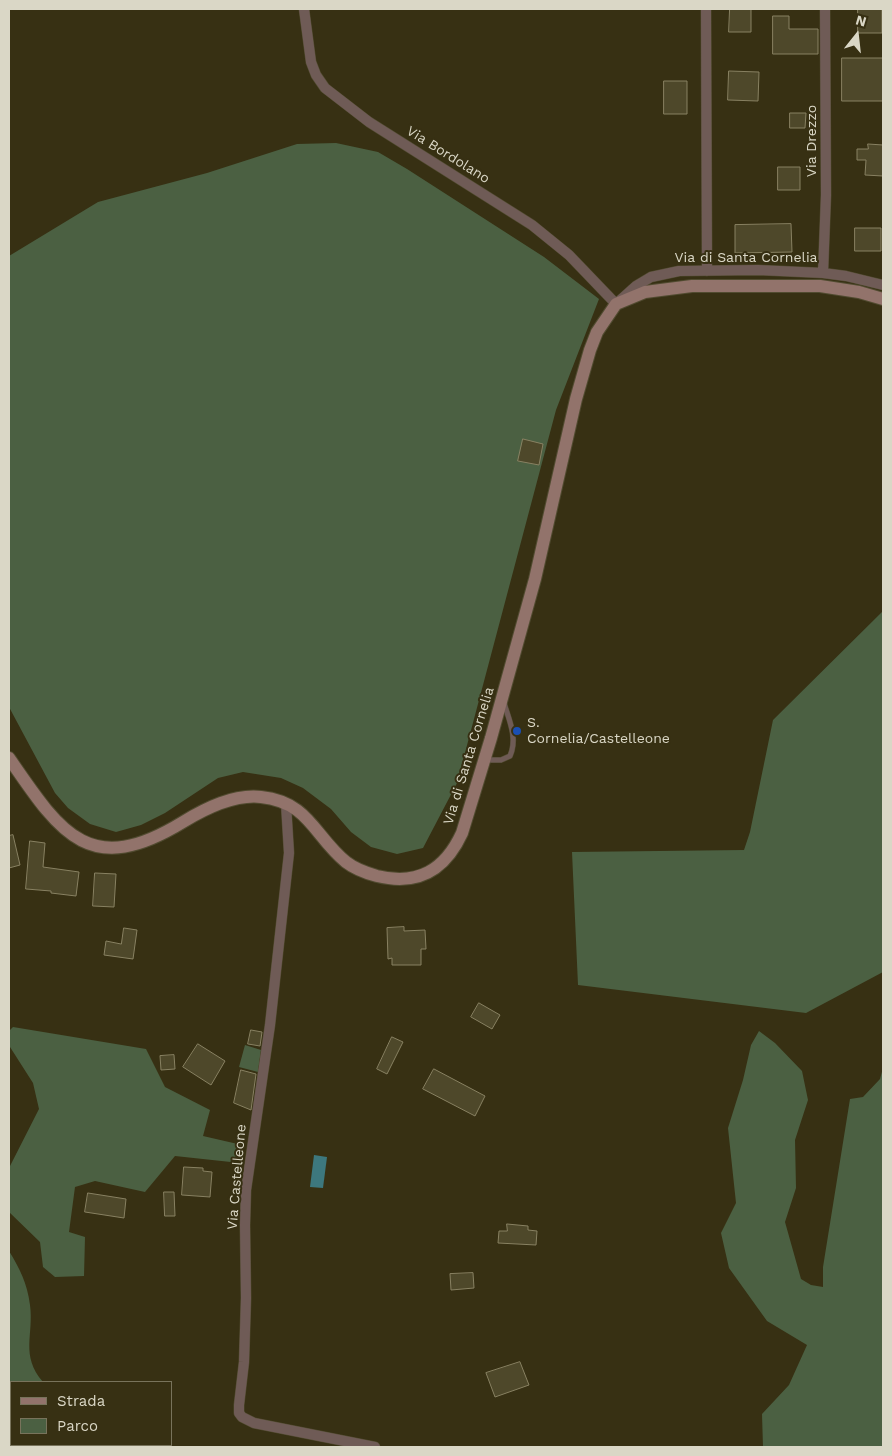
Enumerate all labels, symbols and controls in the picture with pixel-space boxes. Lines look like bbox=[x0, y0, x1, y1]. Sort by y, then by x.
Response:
north arrow bbox=[832, 10, 882, 60]
text: N bbox=[854, 11, 868, 30]
street label: Via Drezzo bbox=[804, 105, 820, 177]
street label: Via Bordolano bbox=[403, 123, 493, 187]
street label: Via di Santa Cornelia bbox=[674, 250, 818, 266]
street label: Via di Santa Cornelia bbox=[440, 685, 498, 827]
place label: S. Cornelia/Castelleone bbox=[527, 715, 670, 748]
marker: S. Cornelia/Castelleone bbox=[511, 725, 523, 737]
street label: Via Castelleone bbox=[224, 1123, 250, 1231]
legend bbox=[10, 1381, 172, 1446]
text: Strada bbox=[57, 1392, 105, 1410]
text: Parco bbox=[57, 1417, 98, 1435]

